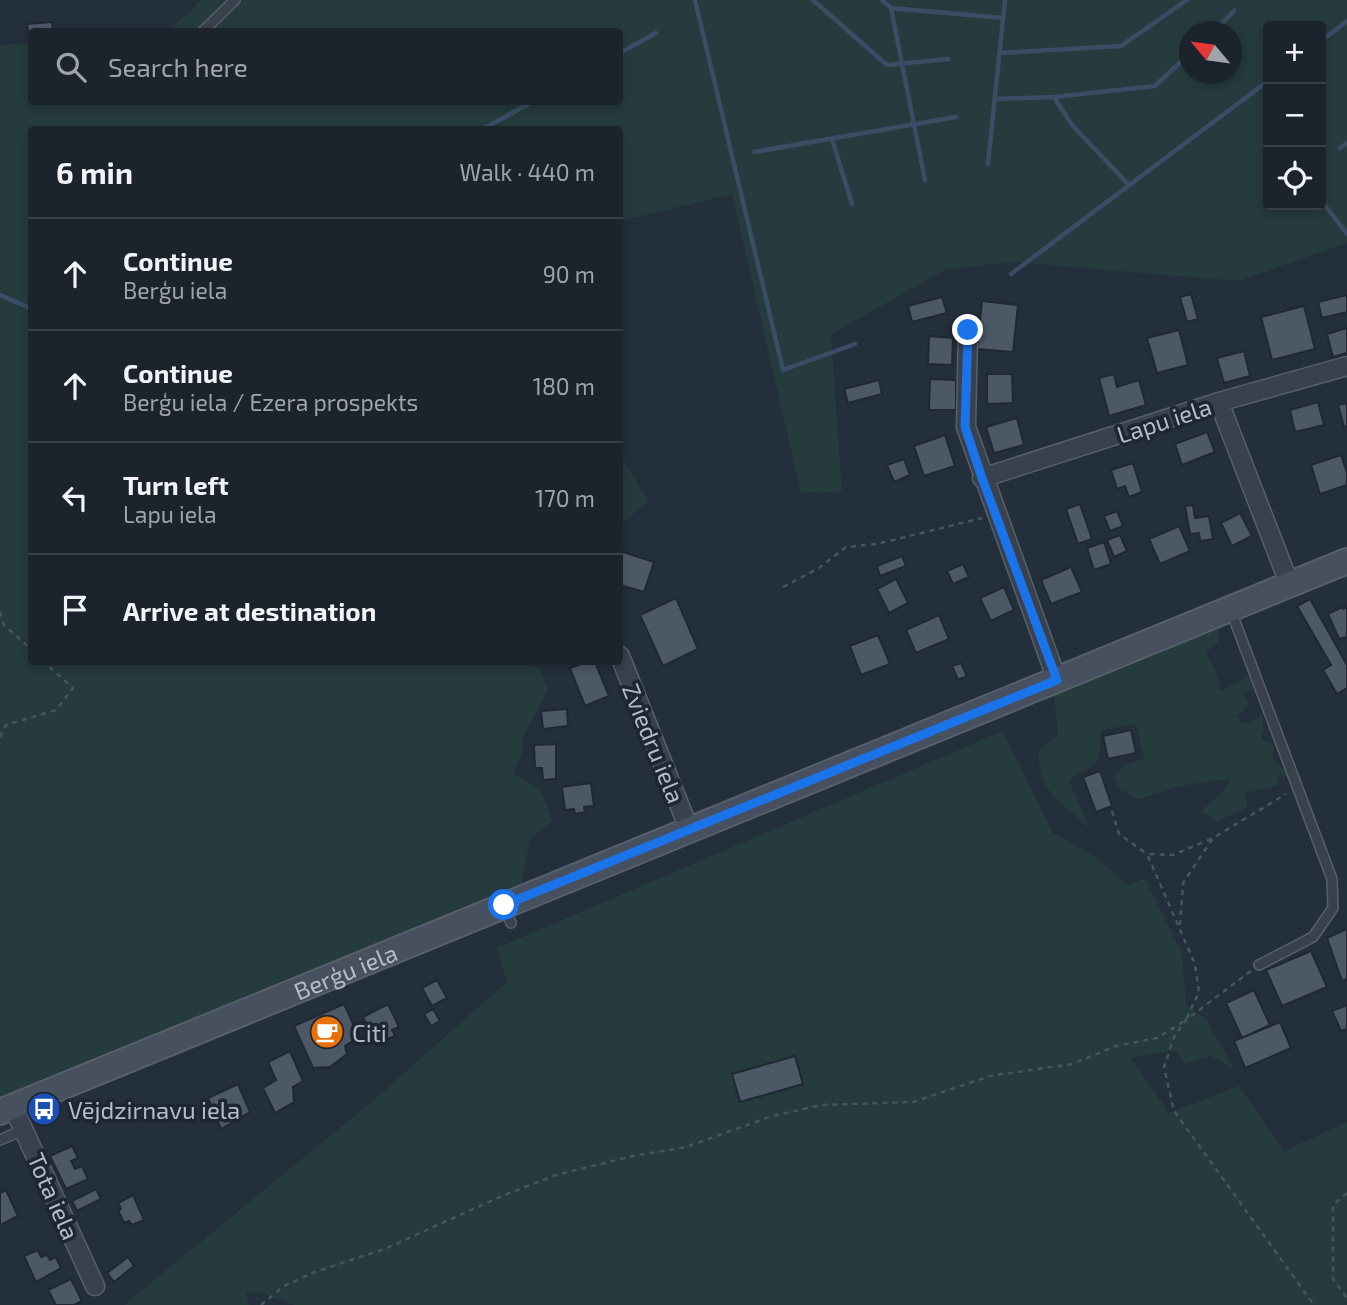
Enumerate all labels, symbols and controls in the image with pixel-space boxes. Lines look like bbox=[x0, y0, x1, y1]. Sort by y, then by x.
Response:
north arrow bbox=[1179, 21, 1242, 84]
map controls bbox=[1263, 21, 1326, 210]
button: + bbox=[1263, 21, 1326, 84]
search box bbox=[28, 28, 623, 105]
icon: search bbox=[52, 48, 90, 86]
text: Search here bbox=[108, 51, 248, 82]
button: − bbox=[1263, 84, 1326, 147]
button: locate bbox=[1263, 147, 1326, 210]
text: 6 min bbox=[56, 154, 133, 190]
text: Walk · 440 m bbox=[459, 158, 595, 186]
text: Continue bbox=[123, 245, 233, 276]
icon: ahead bbox=[56, 255, 94, 293]
text: 90 m bbox=[543, 260, 595, 288]
text: Berģu iela bbox=[123, 276, 227, 304]
route end bbox=[952, 314, 983, 345]
text: Continue bbox=[123, 357, 233, 388]
icon: ahead bbox=[56, 367, 94, 405]
text: 180 m bbox=[533, 372, 595, 400]
text: Berģu iela / Ezera prospekts bbox=[123, 388, 418, 416]
street label: Lapu iela bbox=[1113, 391, 1215, 449]
text: Turn left bbox=[123, 469, 229, 500]
icon: left bbox=[56, 479, 94, 517]
text: 170 m bbox=[535, 484, 595, 512]
text: Lapu iela bbox=[123, 500, 217, 528]
icon: arrive bbox=[56, 591, 94, 629]
text: Arrive at destination bbox=[123, 595, 376, 626]
street label: Zviedru iela bbox=[617, 679, 691, 807]
route start bbox=[488, 889, 519, 920]
street label: Berģu iela bbox=[289, 937, 401, 1005]
cafe icon: Citi bbox=[308, 1013, 346, 1051]
place label: Citi bbox=[352, 1018, 387, 1047]
bus stop icon: Vējdzirnavu iela bbox=[25, 1090, 63, 1128]
place label: Vējdzirnavu iela bbox=[68, 1095, 240, 1124]
street label: Tota iela bbox=[22, 1148, 86, 1244]

